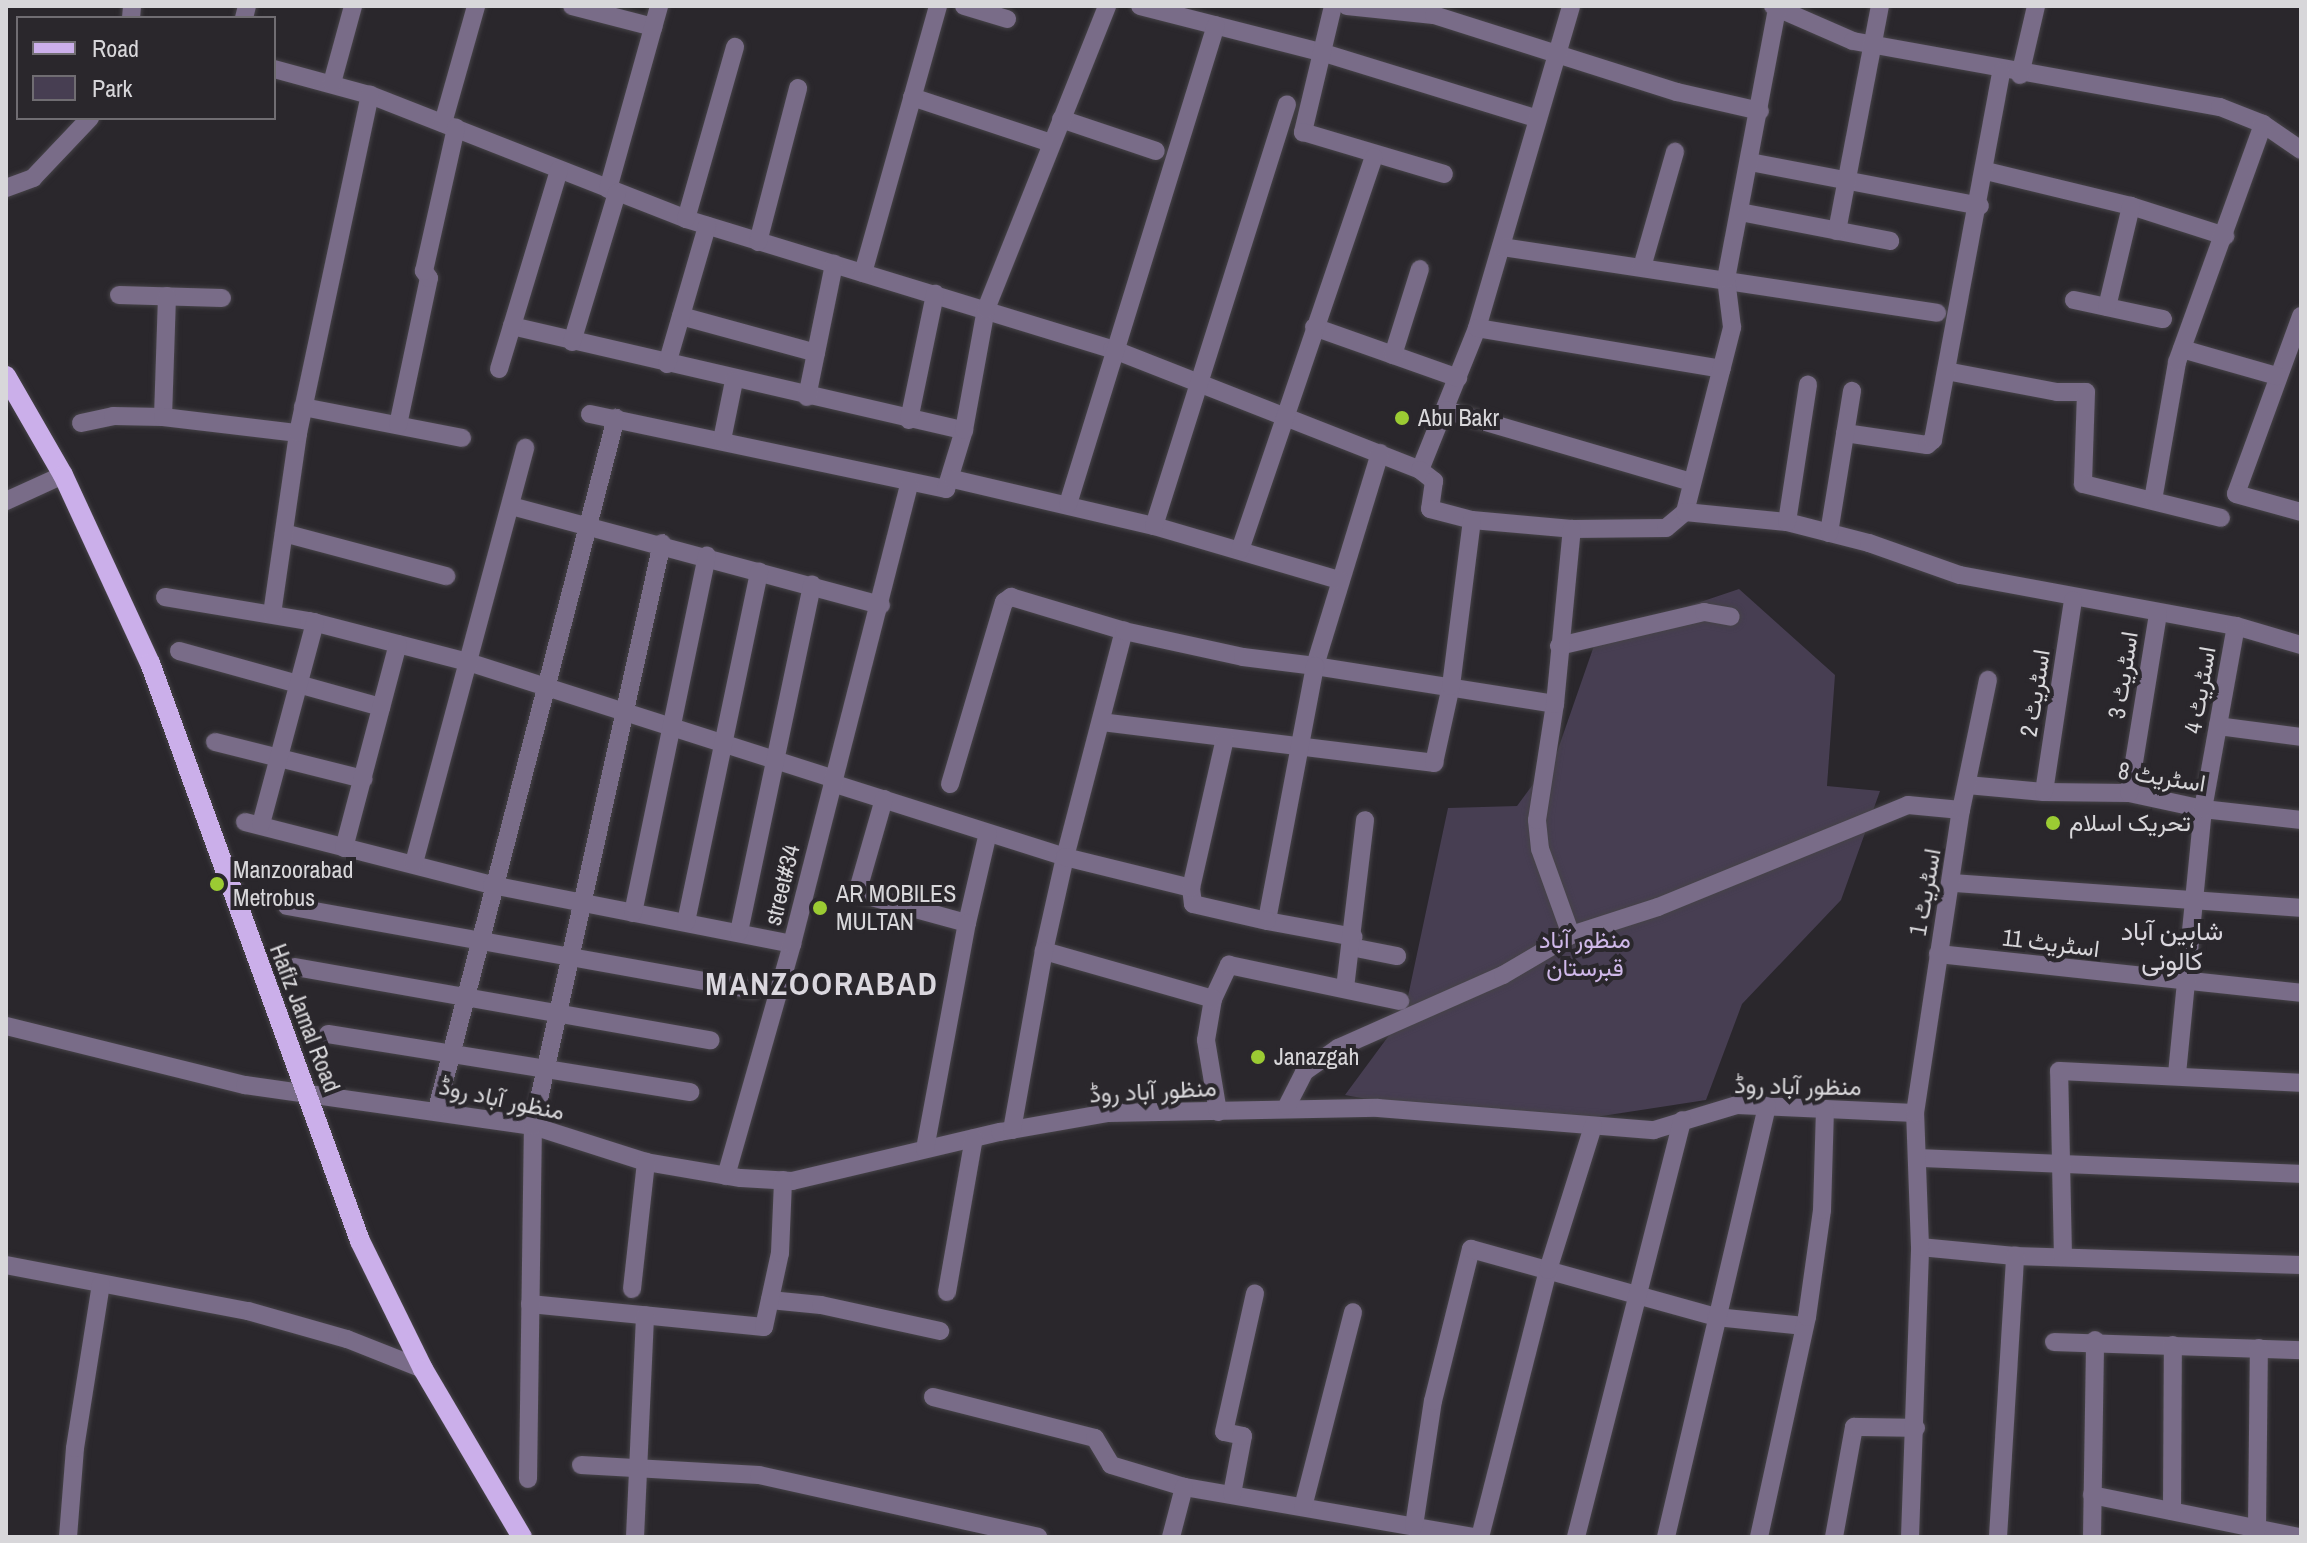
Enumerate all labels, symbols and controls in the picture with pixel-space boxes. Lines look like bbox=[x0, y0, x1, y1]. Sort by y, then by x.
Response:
legend bbox=[16, 16, 276, 120]
text: Road bbox=[92, 32, 139, 64]
text: Park bbox=[92, 72, 132, 104]
place label: Abu Bakr bbox=[1418, 404, 1499, 432]
marker: Abu Bakr bbox=[1393, 409, 1411, 427]
street label: اسٹریٹ 3 bbox=[2102, 629, 2144, 721]
street label: اسٹریٹ 4 bbox=[2178, 644, 2222, 736]
street label: اسٹریٹ 2 bbox=[2014, 647, 2056, 739]
street label: اسٹریٹ 8 bbox=[2116, 756, 2208, 798]
place label: تحریک اسلام bbox=[2069, 809, 2191, 837]
marker: تحریک اسلام bbox=[2044, 814, 2062, 832]
street label: street#34 bbox=[758, 842, 806, 928]
street label: اسٹریٹ 1 bbox=[1903, 846, 1947, 938]
place label: Manzoorabad Metrobus bbox=[233, 856, 353, 912]
marker: Manzoorabad Metrobus bbox=[208, 875, 226, 893]
place label: AR MOBILES MULTAN bbox=[836, 880, 956, 936]
marker: AR MOBILES MULTAN bbox=[811, 899, 829, 917]
district label: شاہین آباد کالونی bbox=[2121, 915, 2223, 976]
street label: اسٹریٹ 11 bbox=[2001, 923, 2101, 963]
park label: منظور آباد قبرستان bbox=[1539, 926, 1631, 982]
street label: Hafiz Jamal Road bbox=[264, 940, 346, 1096]
district label: MANZOORABAD bbox=[705, 965, 939, 1003]
place label: Janazgah bbox=[1274, 1043, 1359, 1071]
marker: Janazgah bbox=[1249, 1048, 1267, 1066]
street label: منظور آباد روڈ bbox=[1734, 1070, 1862, 1102]
street label: منظور آباد روڈ bbox=[437, 1072, 567, 1126]
street label: منظور آباد روڈ bbox=[1089, 1073, 1217, 1109]

